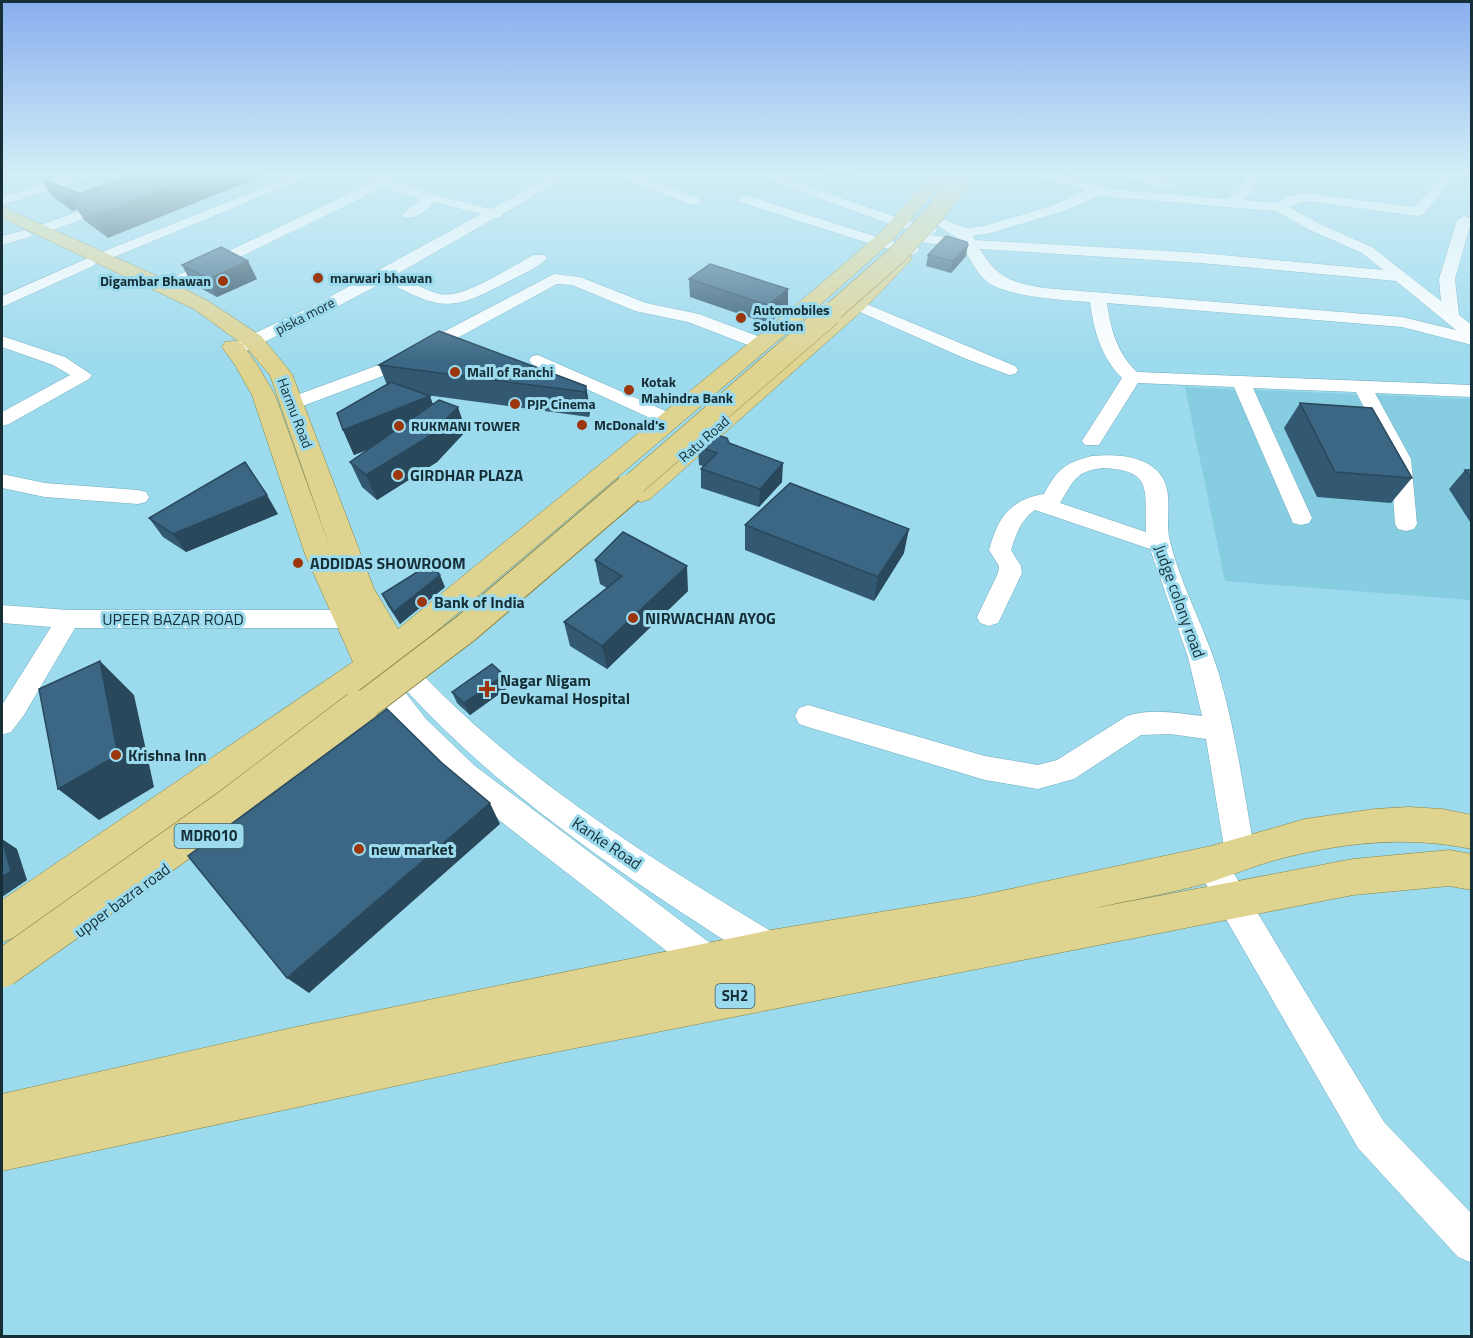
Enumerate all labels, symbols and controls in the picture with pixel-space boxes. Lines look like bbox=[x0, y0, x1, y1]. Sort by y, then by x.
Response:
place label: marwari bhawan bbox=[330, 267, 432, 288]
place label: Digambar Bhawan bbox=[100, 270, 211, 291]
marker: marwari bhawan bbox=[311, 271, 325, 285]
marker: Digambar Bhawan bbox=[216, 274, 230, 288]
street label: piska more bbox=[271, 292, 338, 340]
place label: Automobiles Solution bbox=[753, 299, 830, 336]
marker: Automobiles Solution bbox=[734, 311, 748, 325]
place label: Mall of Ranchi bbox=[467, 361, 553, 382]
marker: Mall of Ranchi bbox=[448, 365, 462, 379]
place label: Kotak Mahindra Bank bbox=[641, 371, 734, 408]
street label: Harmu Road bbox=[272, 375, 319, 451]
marker: Kotak Mahindra Bank bbox=[622, 383, 636, 397]
place label: PJP Cinema bbox=[527, 393, 596, 414]
marker: PJP Cinema bbox=[508, 397, 522, 411]
street label: Ratu Road bbox=[674, 411, 734, 467]
place label: McDonald's bbox=[594, 414, 665, 435]
place label: RUKMANI TOWER bbox=[411, 415, 521, 436]
marker: McDonald's bbox=[575, 418, 589, 432]
marker: RUKMANI TOWER bbox=[392, 419, 406, 433]
place label: GIRDHAR PLAZA bbox=[410, 463, 524, 487]
marker: GIRDHAR PLAZA bbox=[391, 468, 405, 482]
street label: Judge colony road bbox=[1148, 541, 1212, 661]
place label: ADDIDAS SHOWROOM bbox=[310, 551, 466, 575]
marker: ADDIDAS SHOWROOM bbox=[291, 556, 305, 570]
place label: Bank of India bbox=[434, 590, 525, 614]
marker: Bank of India bbox=[415, 595, 429, 609]
place label: NIRWACHAN AYOG bbox=[645, 606, 776, 630]
street label: UPEER BAZAR ROAD bbox=[102, 607, 244, 631]
marker: NIRWACHAN AYOG bbox=[626, 611, 640, 625]
place label: Nagar Nigam Devkamal Hospital bbox=[500, 668, 630, 710]
marker: Nagar Nigam Devkamal Hospital bbox=[478, 680, 496, 698]
place label: Krishna Inn bbox=[128, 743, 207, 767]
marker: Krishna Inn bbox=[109, 748, 123, 762]
street label: Kanke Road bbox=[567, 811, 647, 875]
road number: MDR010 bbox=[174, 824, 244, 848]
place label: new market bbox=[371, 837, 454, 861]
marker: new market bbox=[352, 842, 366, 856]
street label: upper bazra road bbox=[69, 857, 175, 943]
road number: SH2 bbox=[716, 984, 754, 1008]

